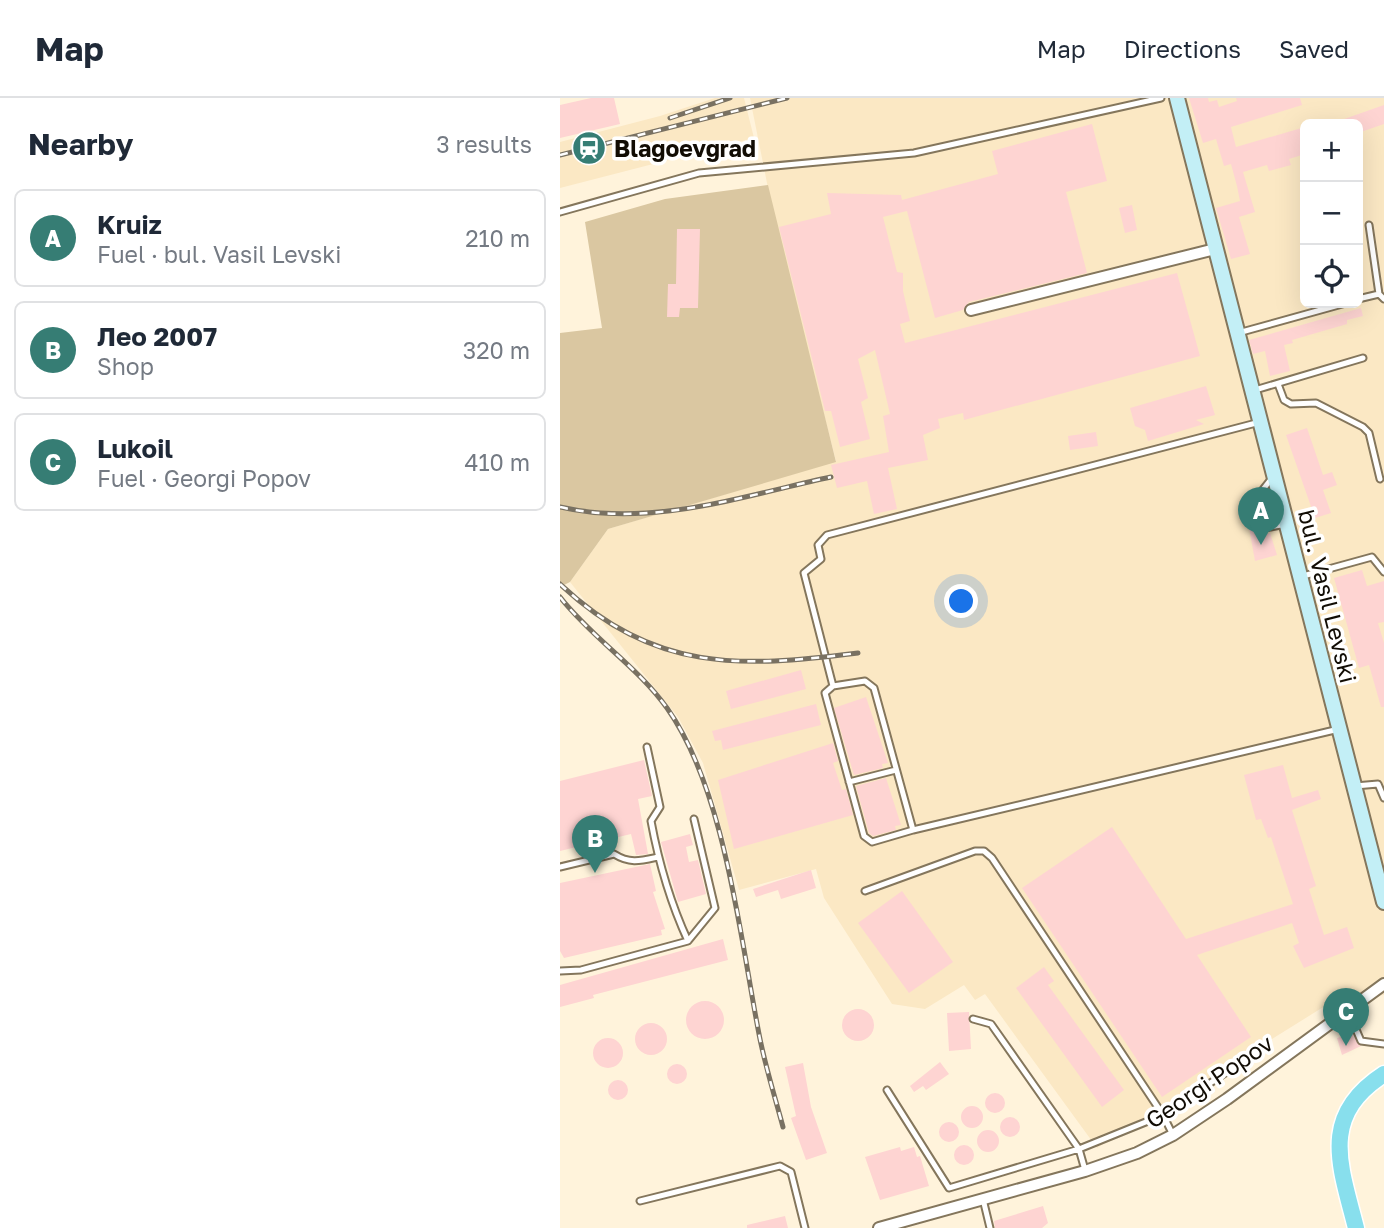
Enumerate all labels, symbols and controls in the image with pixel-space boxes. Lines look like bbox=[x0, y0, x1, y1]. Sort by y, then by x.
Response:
text: Map bbox=[35, 29, 104, 68]
text: Map bbox=[1037, 34, 1086, 63]
text: Directions bbox=[1124, 34, 1241, 63]
text: Saved bbox=[1279, 34, 1349, 63]
map controls bbox=[1300, 119, 1363, 308]
button: + bbox=[1300, 119, 1363, 182]
text: Nearby bbox=[28, 126, 133, 162]
station icon: Blagoevgrad bbox=[570, 129, 608, 167]
text: 3 results bbox=[436, 130, 532, 158]
place label: Blagoevgrad bbox=[614, 134, 756, 162]
button: − bbox=[1300, 182, 1363, 245]
text: Kruiz bbox=[97, 209, 162, 240]
text: A bbox=[45, 224, 61, 252]
text: 210 m bbox=[465, 224, 530, 252]
text: Fuel · bul. Vasil Levski bbox=[97, 240, 341, 268]
button: locate bbox=[1300, 245, 1363, 308]
text: Лео 2007 bbox=[97, 321, 217, 352]
text: B bbox=[45, 336, 61, 364]
text: 320 m bbox=[463, 336, 530, 364]
text: Shop bbox=[97, 352, 154, 380]
text: Lukoil bbox=[97, 433, 173, 464]
text: C bbox=[45, 448, 61, 476]
text: 410 m bbox=[464, 448, 530, 476]
text: Fuel · Georgi Popov bbox=[97, 464, 311, 492]
pin: A bbox=[1238, 487, 1284, 545]
street label: bul. Vasil Levski bbox=[1293, 506, 1363, 686]
your location bbox=[944, 584, 978, 618]
pin: B bbox=[572, 815, 618, 873]
pin: C bbox=[1323, 988, 1369, 1046]
street label: Georgi Popov bbox=[1140, 1028, 1278, 1134]

